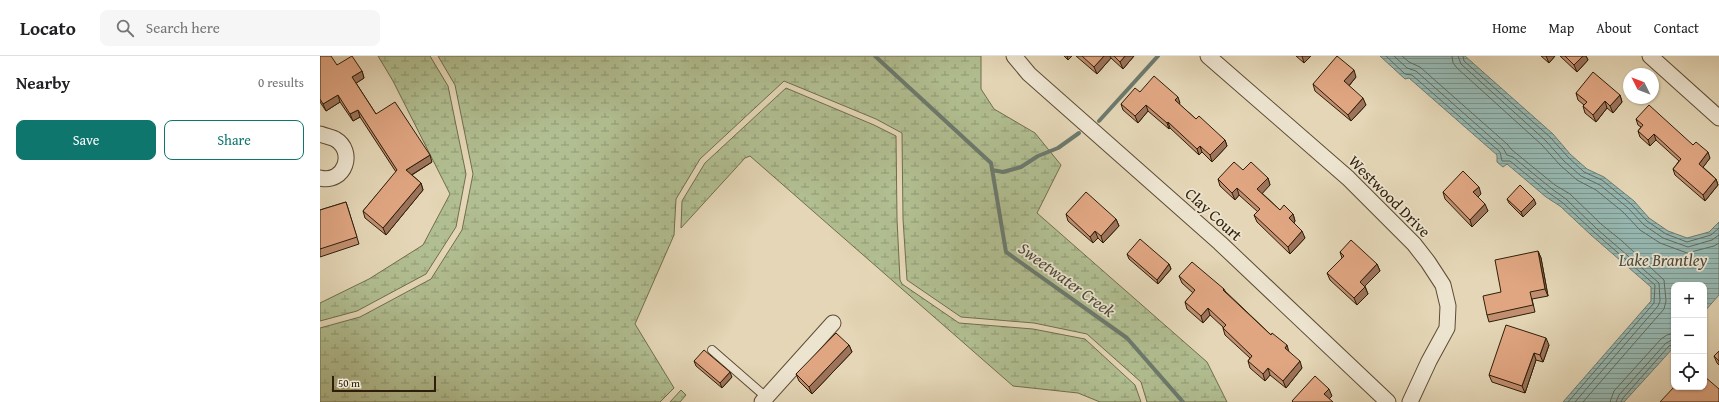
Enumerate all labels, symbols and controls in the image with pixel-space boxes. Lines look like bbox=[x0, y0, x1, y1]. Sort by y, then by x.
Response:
search box bbox=[100, 10, 380, 46]
text: Locato bbox=[20, 14, 76, 42]
icon: search bbox=[114, 17, 136, 39]
text: Search here bbox=[146, 17, 220, 38]
text: Home bbox=[1492, 18, 1527, 38]
text: Map bbox=[1549, 18, 1574, 38]
text: About bbox=[1596, 18, 1632, 38]
text: Contact bbox=[1654, 18, 1699, 38]
north arrow bbox=[1623, 68, 1659, 104]
text: Nearby bbox=[16, 70, 70, 95]
text: 0 results bbox=[258, 73, 304, 92]
button: Save bbox=[16, 120, 156, 160]
button: Share bbox=[164, 120, 304, 160]
street label: Westwood Drive bbox=[1343, 149, 1437, 243]
street label: Clay Court bbox=[1180, 182, 1248, 247]
water label: Sweetwater Creek bbox=[1013, 235, 1121, 323]
water label: Lake Brantley bbox=[1618, 247, 1708, 272]
map controls bbox=[1671, 282, 1707, 390]
button: + bbox=[1671, 282, 1707, 318]
button: − bbox=[1671, 318, 1707, 354]
button: locate bbox=[1671, 354, 1707, 390]
scale bar bbox=[332, 374, 436, 393]
text: 50 m bbox=[338, 375, 360, 391]

